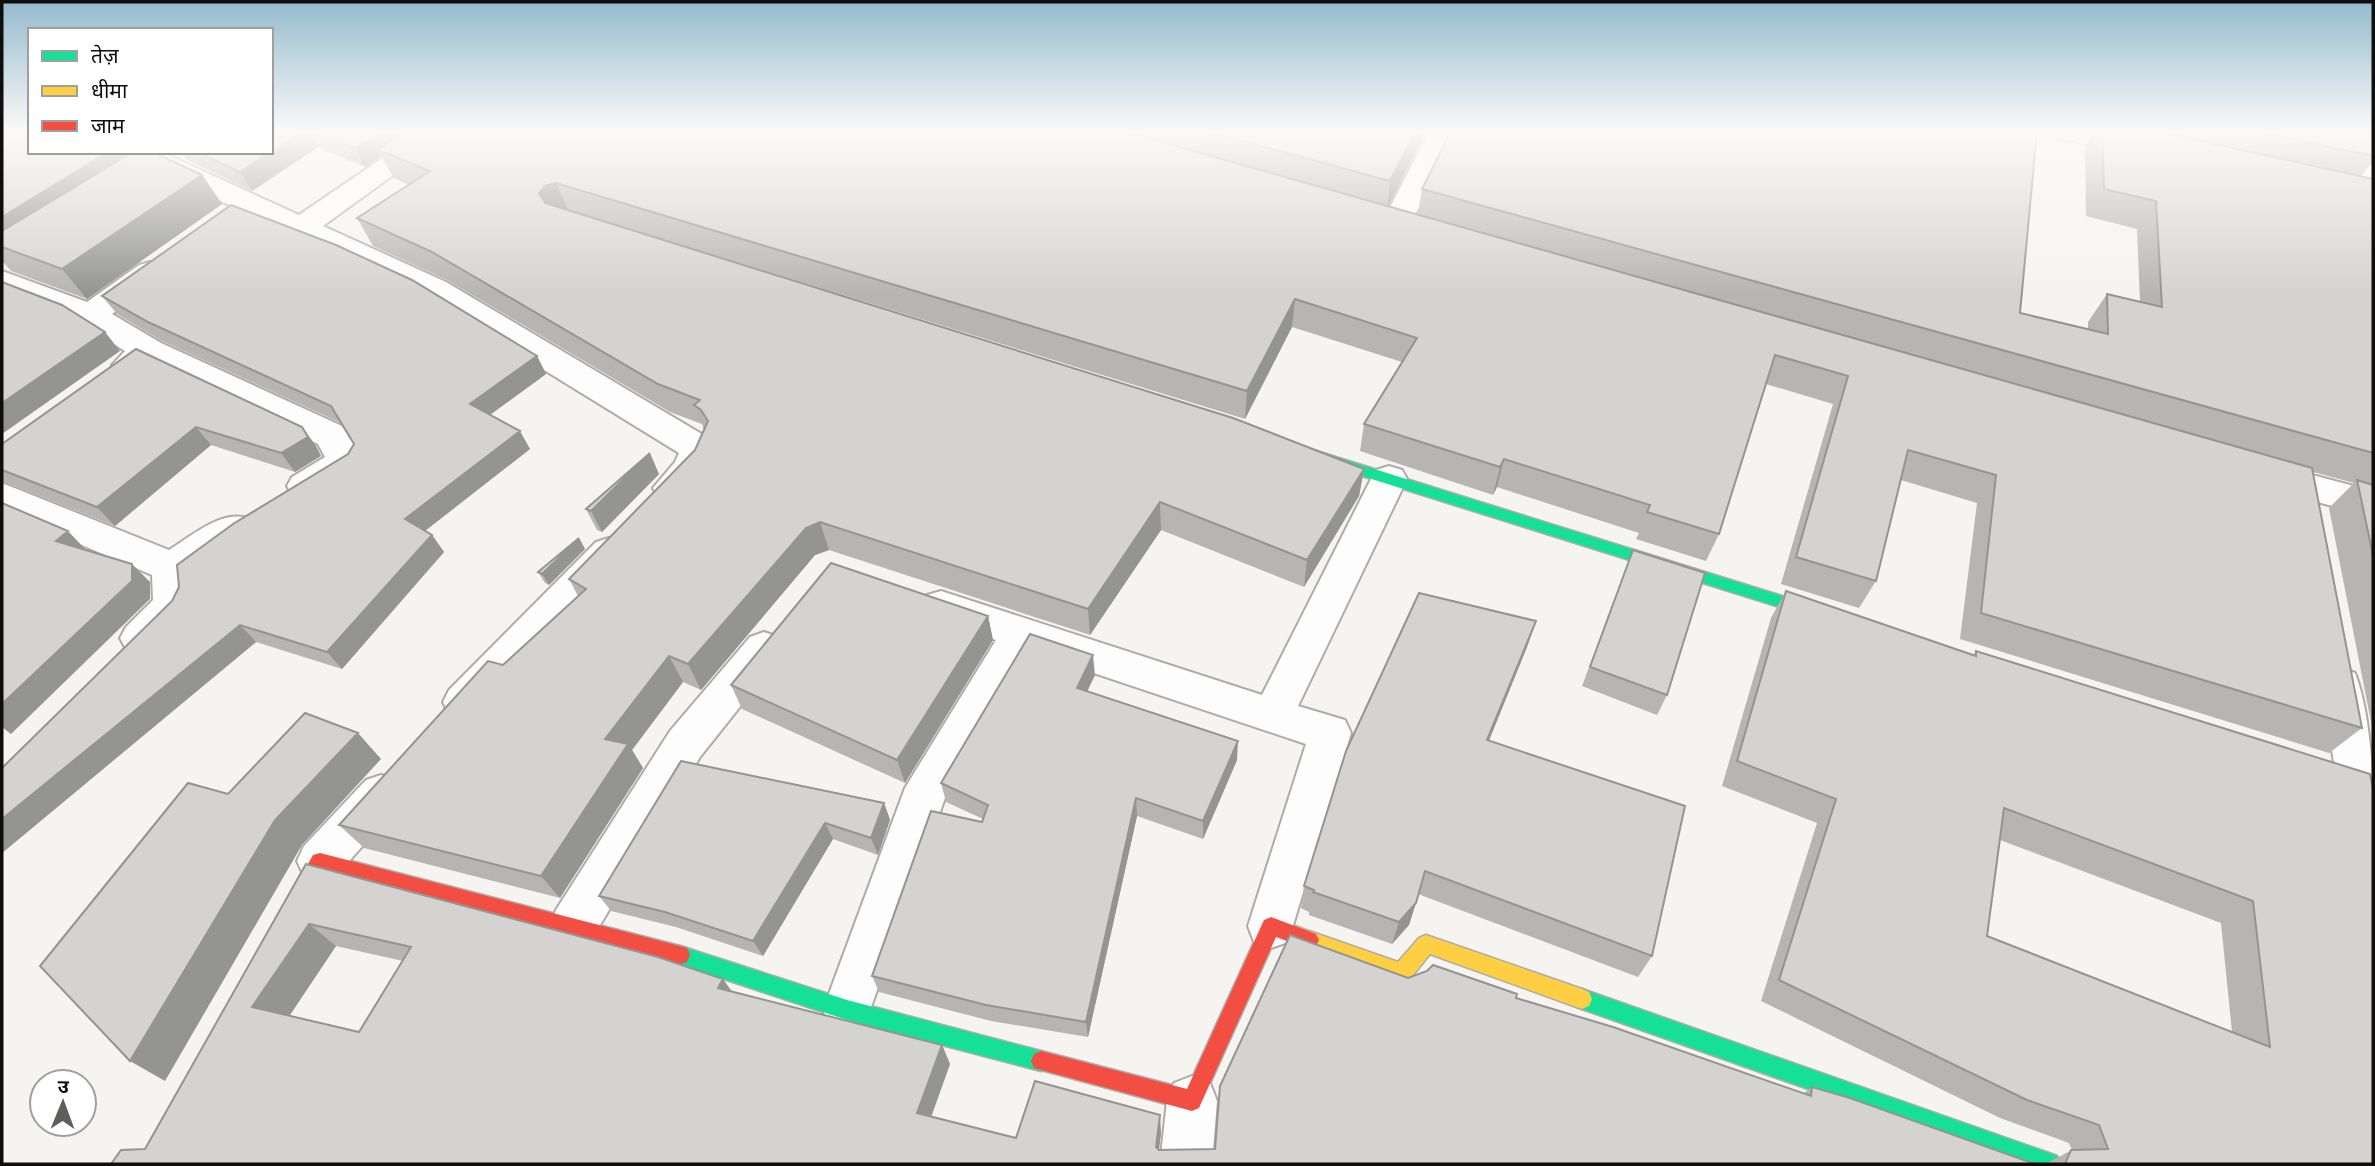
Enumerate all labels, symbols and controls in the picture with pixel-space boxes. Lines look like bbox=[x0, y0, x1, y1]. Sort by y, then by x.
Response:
legend bbox=[28, 28, 273, 154]
text: तेज़ bbox=[91, 42, 119, 67]
text: धीमा bbox=[91, 77, 128, 102]
text: जाम bbox=[91, 112, 125, 137]
north arrow bbox=[28, 1068, 98, 1138]
text: उ bbox=[58, 1074, 70, 1097]

